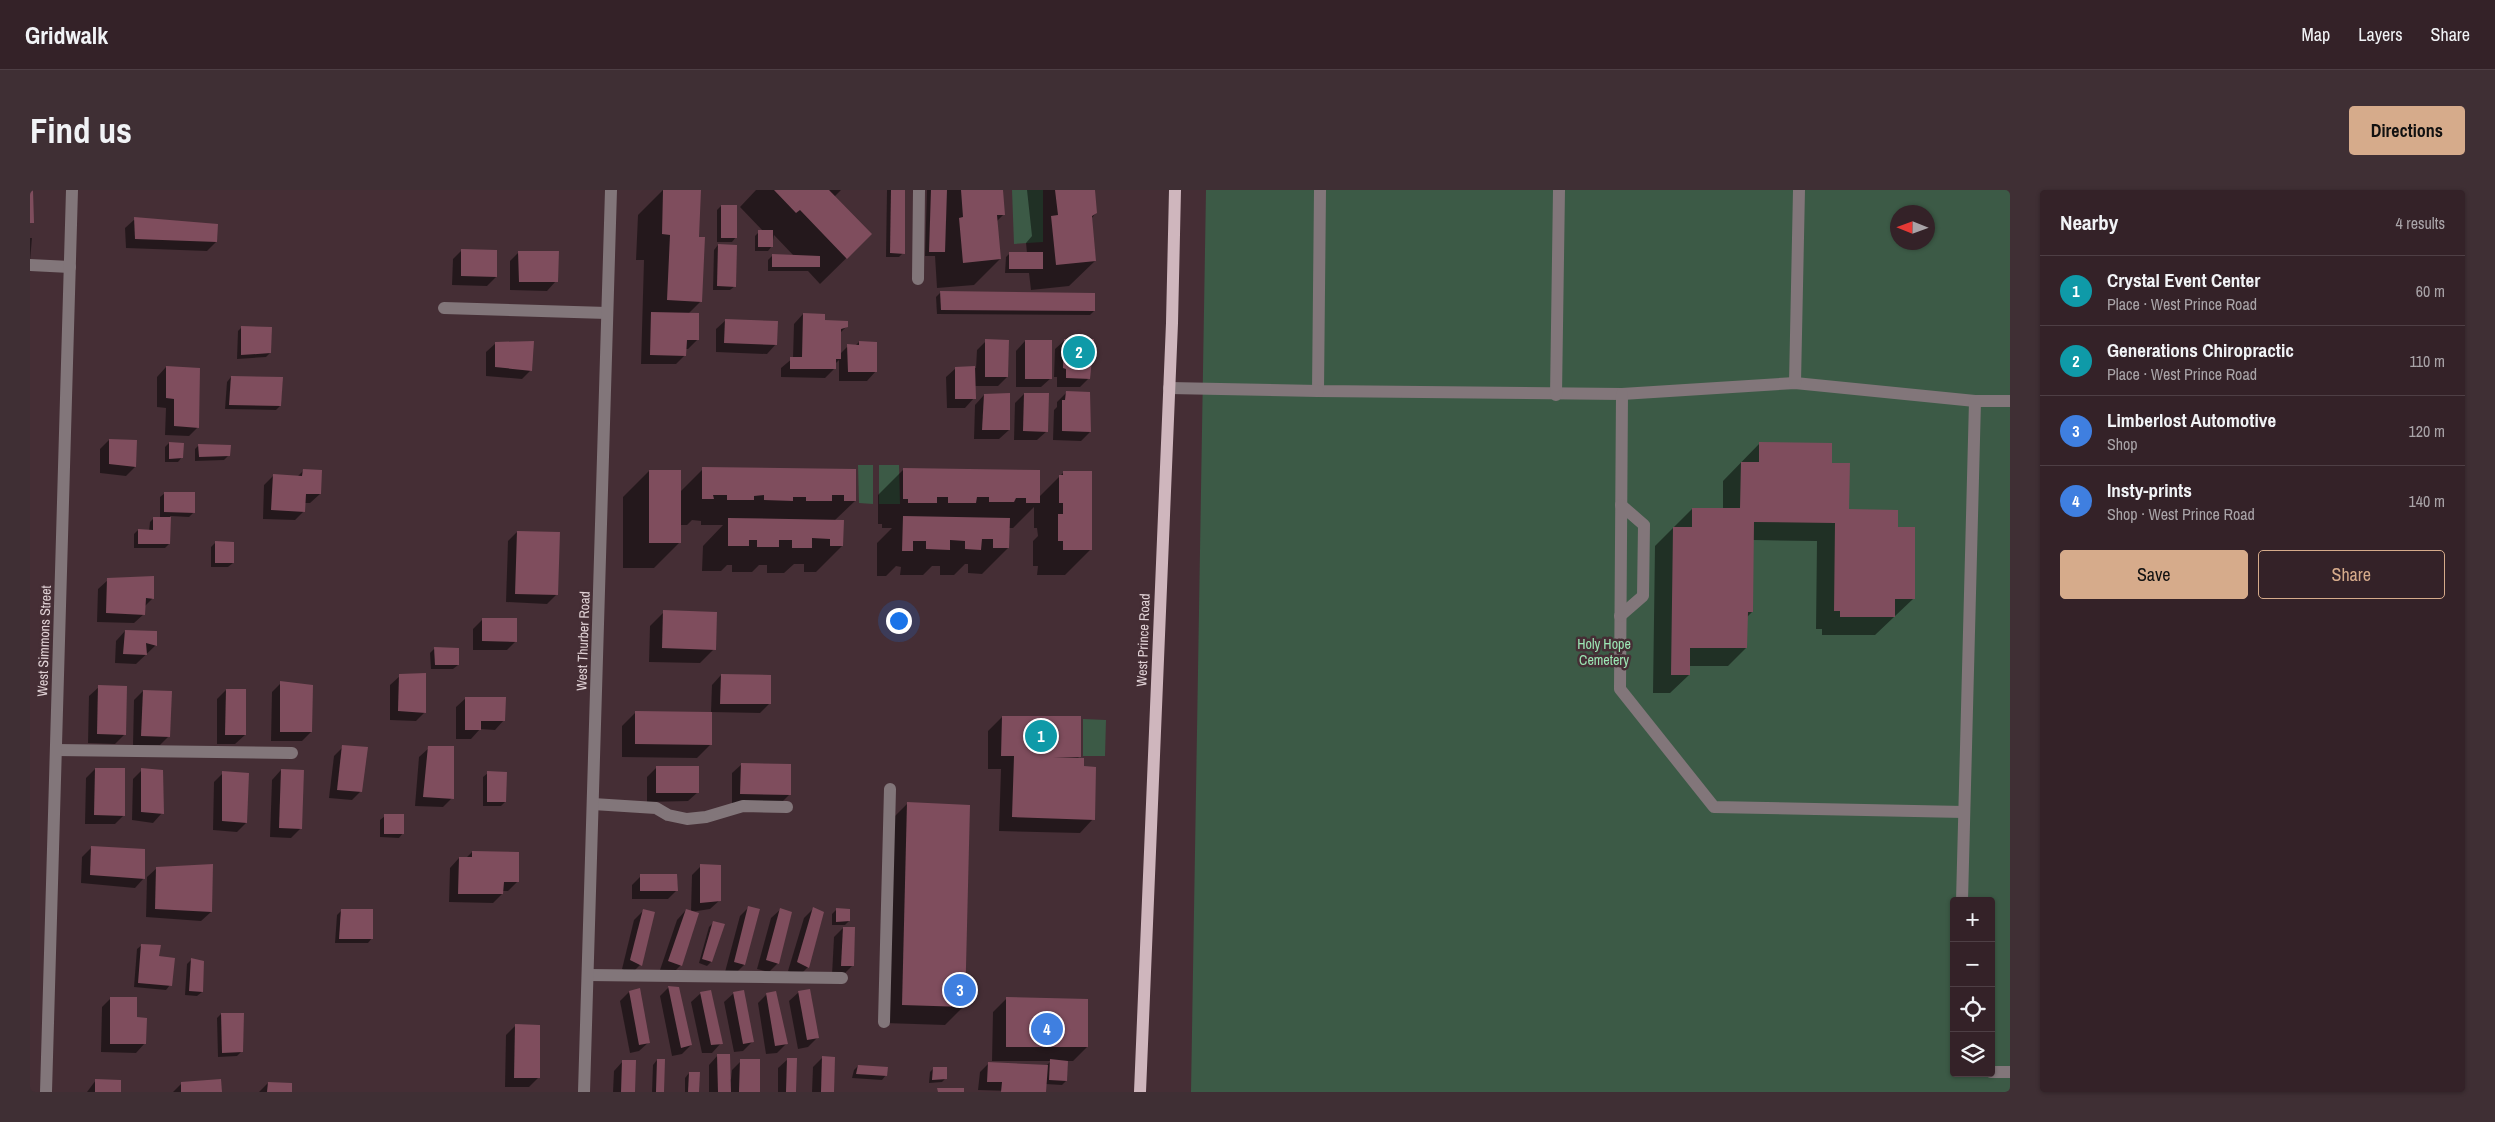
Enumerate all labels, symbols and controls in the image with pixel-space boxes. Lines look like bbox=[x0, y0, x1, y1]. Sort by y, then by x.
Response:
text: Gridwalk bbox=[25, 19, 108, 51]
text: Map bbox=[2302, 22, 2330, 47]
text: Layers bbox=[2358, 22, 2403, 47]
text: Share bbox=[2431, 22, 2470, 47]
button: Directions bbox=[2349, 106, 2465, 155]
text: Find us bbox=[30, 107, 132, 154]
north arrow bbox=[1890, 205, 1935, 250]
text: Nearby bbox=[2060, 208, 2118, 237]
text: 4 results bbox=[2395, 212, 2445, 234]
text: Crystal Event Center bbox=[2107, 267, 2260, 293]
text: 1 bbox=[2072, 280, 2080, 302]
text: 60 m bbox=[2416, 280, 2445, 302]
text: Place · West Prince Road bbox=[2107, 293, 2257, 315]
pin: 2 bbox=[1063, 333, 1095, 371]
text: Generations Chiropractic bbox=[2107, 337, 2294, 363]
text: 2 bbox=[2072, 350, 2080, 372]
text: 110 m bbox=[2409, 350, 2445, 372]
text: Place · West Prince Road bbox=[2107, 363, 2257, 385]
text: Limberlost Automotive bbox=[2107, 407, 2276, 433]
text: 3 bbox=[2072, 420, 2080, 442]
text: 120 m bbox=[2409, 420, 2445, 442]
text: Shop bbox=[2107, 433, 2138, 455]
text: Insty-prints bbox=[2107, 477, 2192, 503]
text: 4 bbox=[2072, 490, 2080, 512]
text: 140 m bbox=[2409, 490, 2445, 512]
text: Shop · West Prince Road bbox=[2107, 503, 2255, 525]
button: Save bbox=[2060, 550, 2248, 599]
button: Share bbox=[2258, 550, 2445, 599]
street label: West Simmons Street bbox=[33, 585, 55, 697]
street label: West Thurber Road bbox=[572, 591, 594, 691]
street label: West Prince Road bbox=[1132, 593, 1154, 687]
your location bbox=[886, 608, 912, 634]
park label: Holy Hope Cemetery bbox=[1577, 635, 1631, 669]
pin: 1 bbox=[1025, 717, 1057, 755]
map controls bbox=[1950, 897, 1995, 1077]
button: + bbox=[1950, 897, 1995, 942]
button: − bbox=[1950, 942, 1995, 987]
pin: 3 bbox=[944, 971, 976, 1009]
button: locate bbox=[1950, 987, 1995, 1032]
pin: 4 bbox=[1031, 1010, 1063, 1048]
button: layers bbox=[1950, 1032, 1995, 1077]

